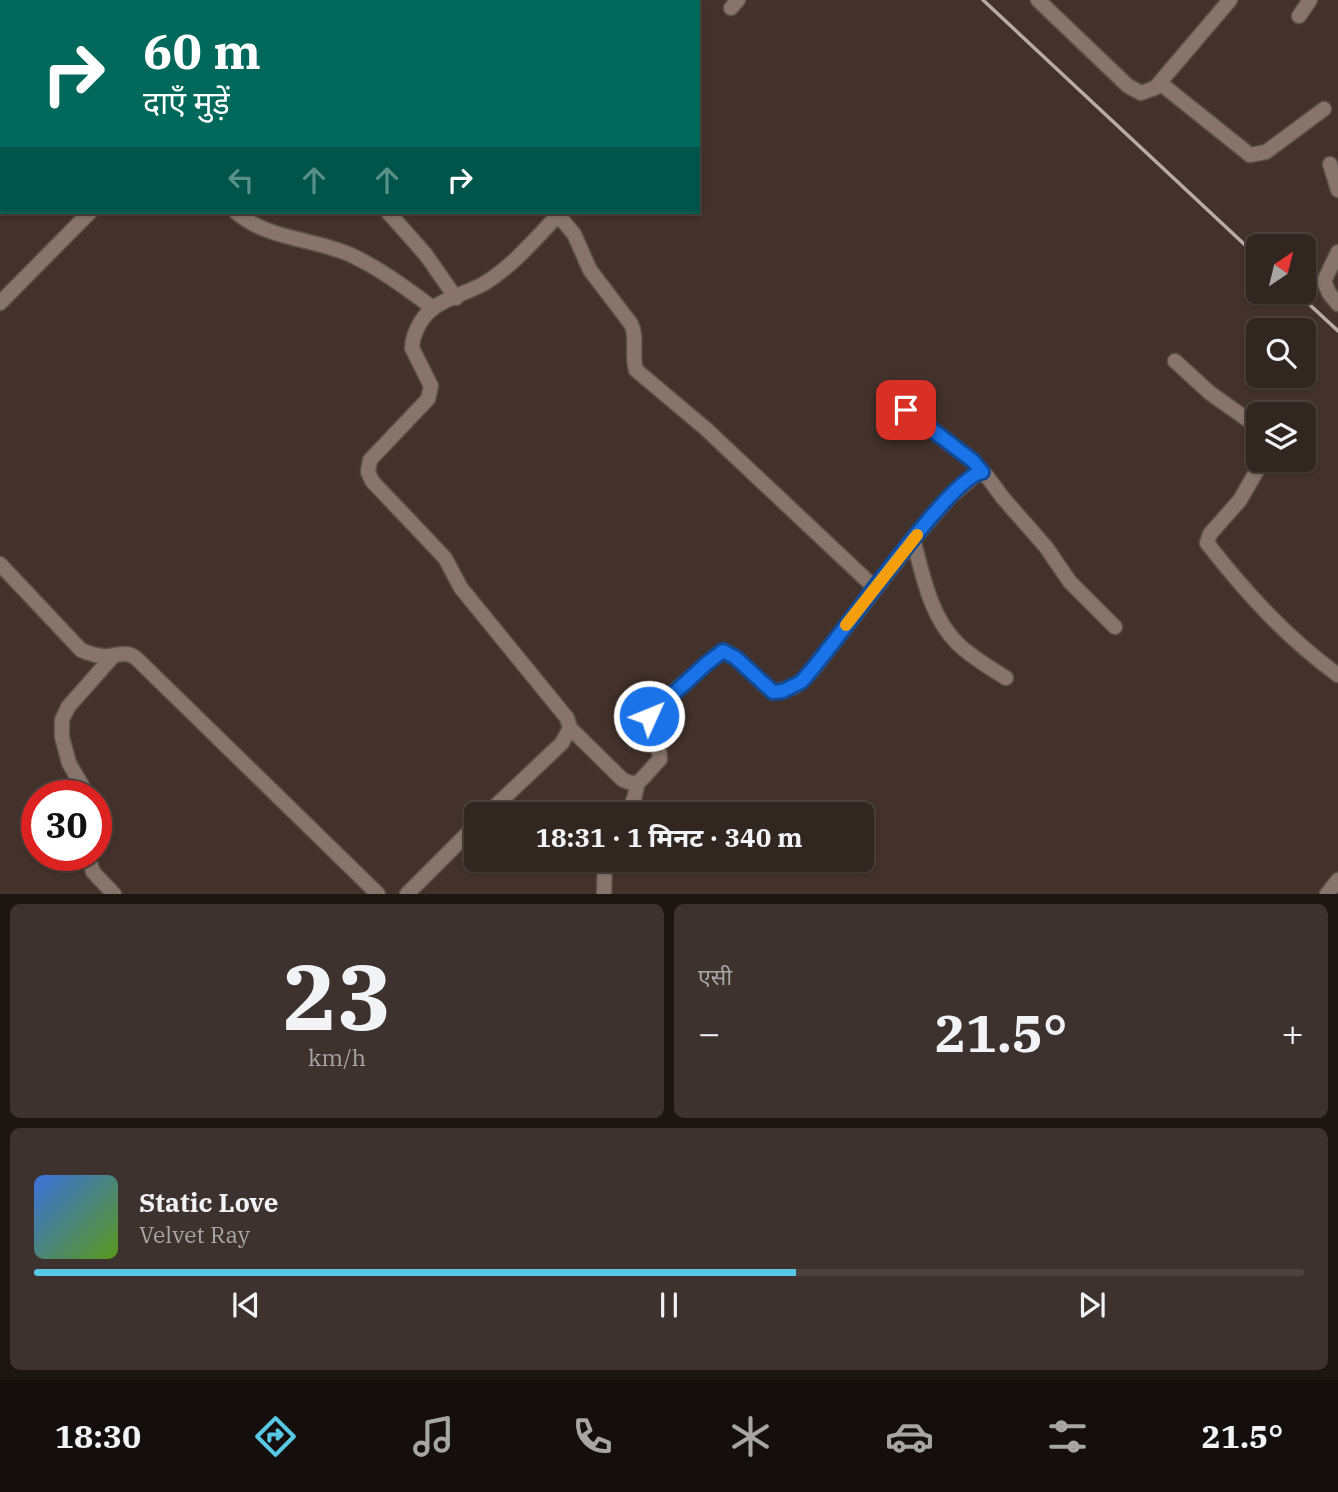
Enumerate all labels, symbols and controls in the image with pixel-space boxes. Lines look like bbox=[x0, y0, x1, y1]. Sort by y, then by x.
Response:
text: 60 m bbox=[143, 19, 261, 82]
icon: right bbox=[28, 28, 119, 119]
text: दाएँ मुड़ें bbox=[143, 81, 230, 123]
icon: left bbox=[222, 161, 260, 199]
icon: ahead bbox=[295, 161, 333, 199]
icon: ahead bbox=[368, 161, 406, 199]
icon: right bbox=[441, 161, 479, 199]
north arrow bbox=[1246, 234, 1316, 304]
map controls bbox=[1246, 234, 1316, 472]
button: search bbox=[1246, 318, 1316, 388]
pin bbox=[876, 380, 936, 440]
icon: arrive bbox=[887, 391, 925, 429]
button: layers bbox=[1246, 402, 1316, 472]
position arrow bbox=[612, 679, 686, 753]
speed limit sign: 30 bbox=[21, 780, 112, 871]
text: 18:31 · 1 मिनट · 340 m bbox=[535, 820, 803, 854]
text: 23 bbox=[282, 937, 392, 1055]
text: एसी bbox=[698, 961, 732, 991]
text: 21.5° bbox=[935, 999, 1067, 1066]
text: − bbox=[698, 1008, 721, 1057]
text: + bbox=[1281, 1008, 1304, 1057]
text: km/h bbox=[308, 1042, 366, 1072]
text: Static Love bbox=[139, 1185, 278, 1219]
text: Velvet Ray bbox=[139, 1219, 250, 1249]
icon: previous bbox=[227, 1286, 265, 1324]
icon: pause bbox=[650, 1286, 688, 1324]
icon: next bbox=[1073, 1286, 1111, 1324]
icon: directions bbox=[251, 1412, 300, 1461]
icon: music bbox=[409, 1412, 458, 1461]
icon: phone bbox=[568, 1412, 617, 1461]
icon: climate bbox=[726, 1412, 775, 1461]
icon: car bbox=[885, 1412, 934, 1461]
icon: filters bbox=[1043, 1412, 1092, 1461]
text: 18:30 bbox=[55, 1415, 141, 1457]
text: 21.5° bbox=[1202, 1415, 1283, 1457]

